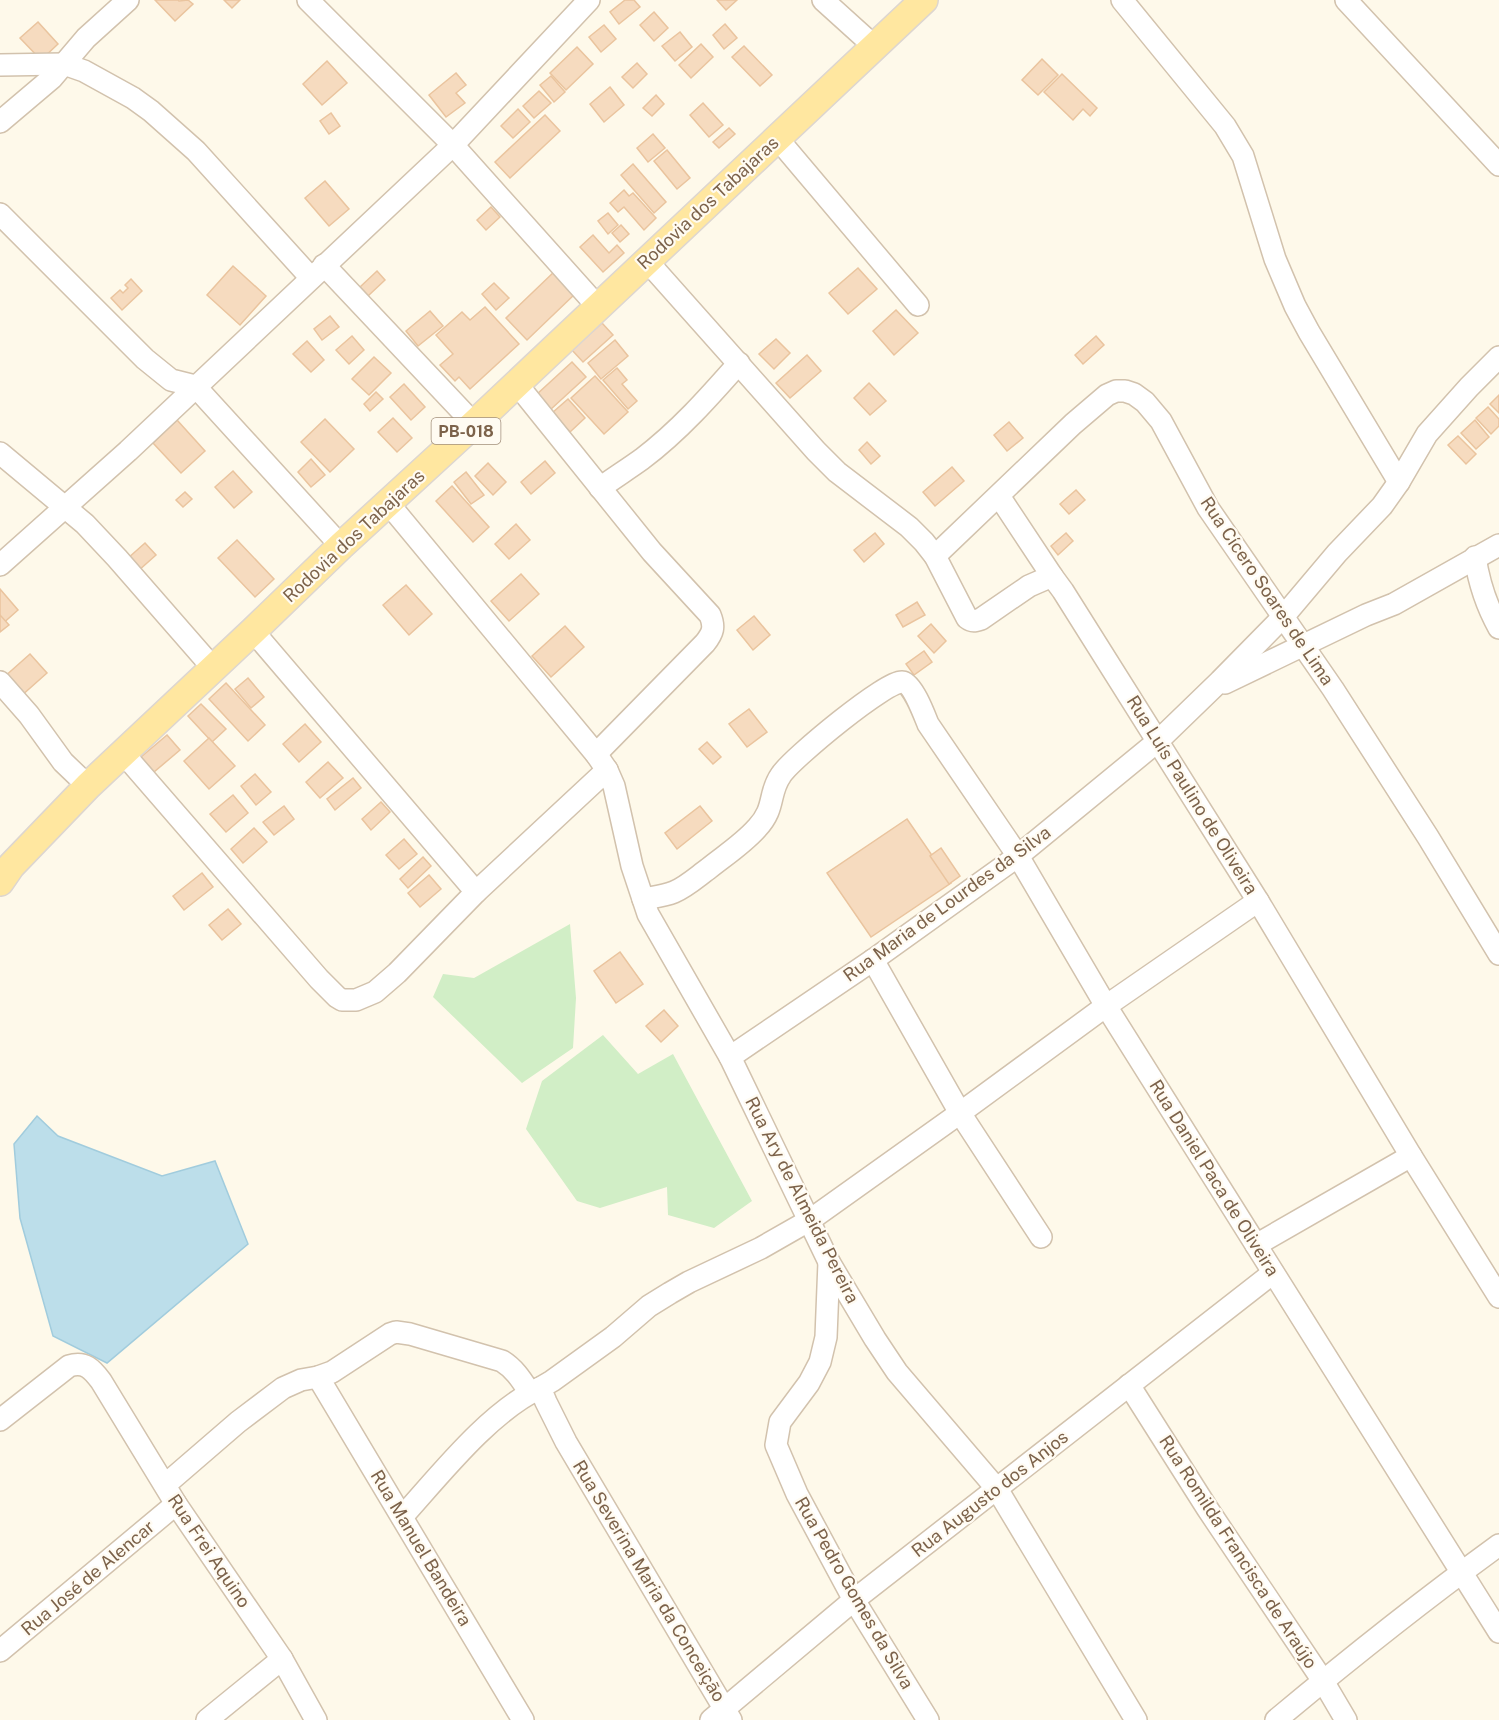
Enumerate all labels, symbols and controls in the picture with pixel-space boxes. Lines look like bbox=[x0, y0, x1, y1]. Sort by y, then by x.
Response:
street label: Rodovia dos Tabajaras bbox=[633, 132, 783, 273]
road number: PB-018 bbox=[432, 418, 500, 444]
street label: Rodovia dos Tabajaras bbox=[279, 465, 429, 606]
street label: Rua Cícero Soares de Lima bbox=[1196, 493, 1338, 689]
street label: Rua Luís Paulino de Oliveira bbox=[1122, 691, 1262, 898]
street label: Rua Maria de Lourdes da Silva bbox=[839, 821, 1054, 986]
street label: Rua Daniel Paca de Oliveira bbox=[1145, 1076, 1284, 1280]
street label: Rua Ary de Almeida Pereira bbox=[741, 1093, 864, 1307]
street label: Rua Augusto dos Anjos bbox=[907, 1426, 1072, 1561]
street label: Rua Romilda Francisca de Araújo bbox=[1155, 1431, 1322, 1672]
street label: Rua Severina Maria da Conceição bbox=[569, 1456, 730, 1705]
street label: Rua Manuel Bandeira bbox=[367, 1466, 476, 1629]
street label: Rua Frei Aquino bbox=[164, 1490, 255, 1611]
street label: Rua Pedro Gomes da Silva bbox=[791, 1493, 918, 1693]
street label: Rua José de Alencar bbox=[17, 1516, 159, 1639]

